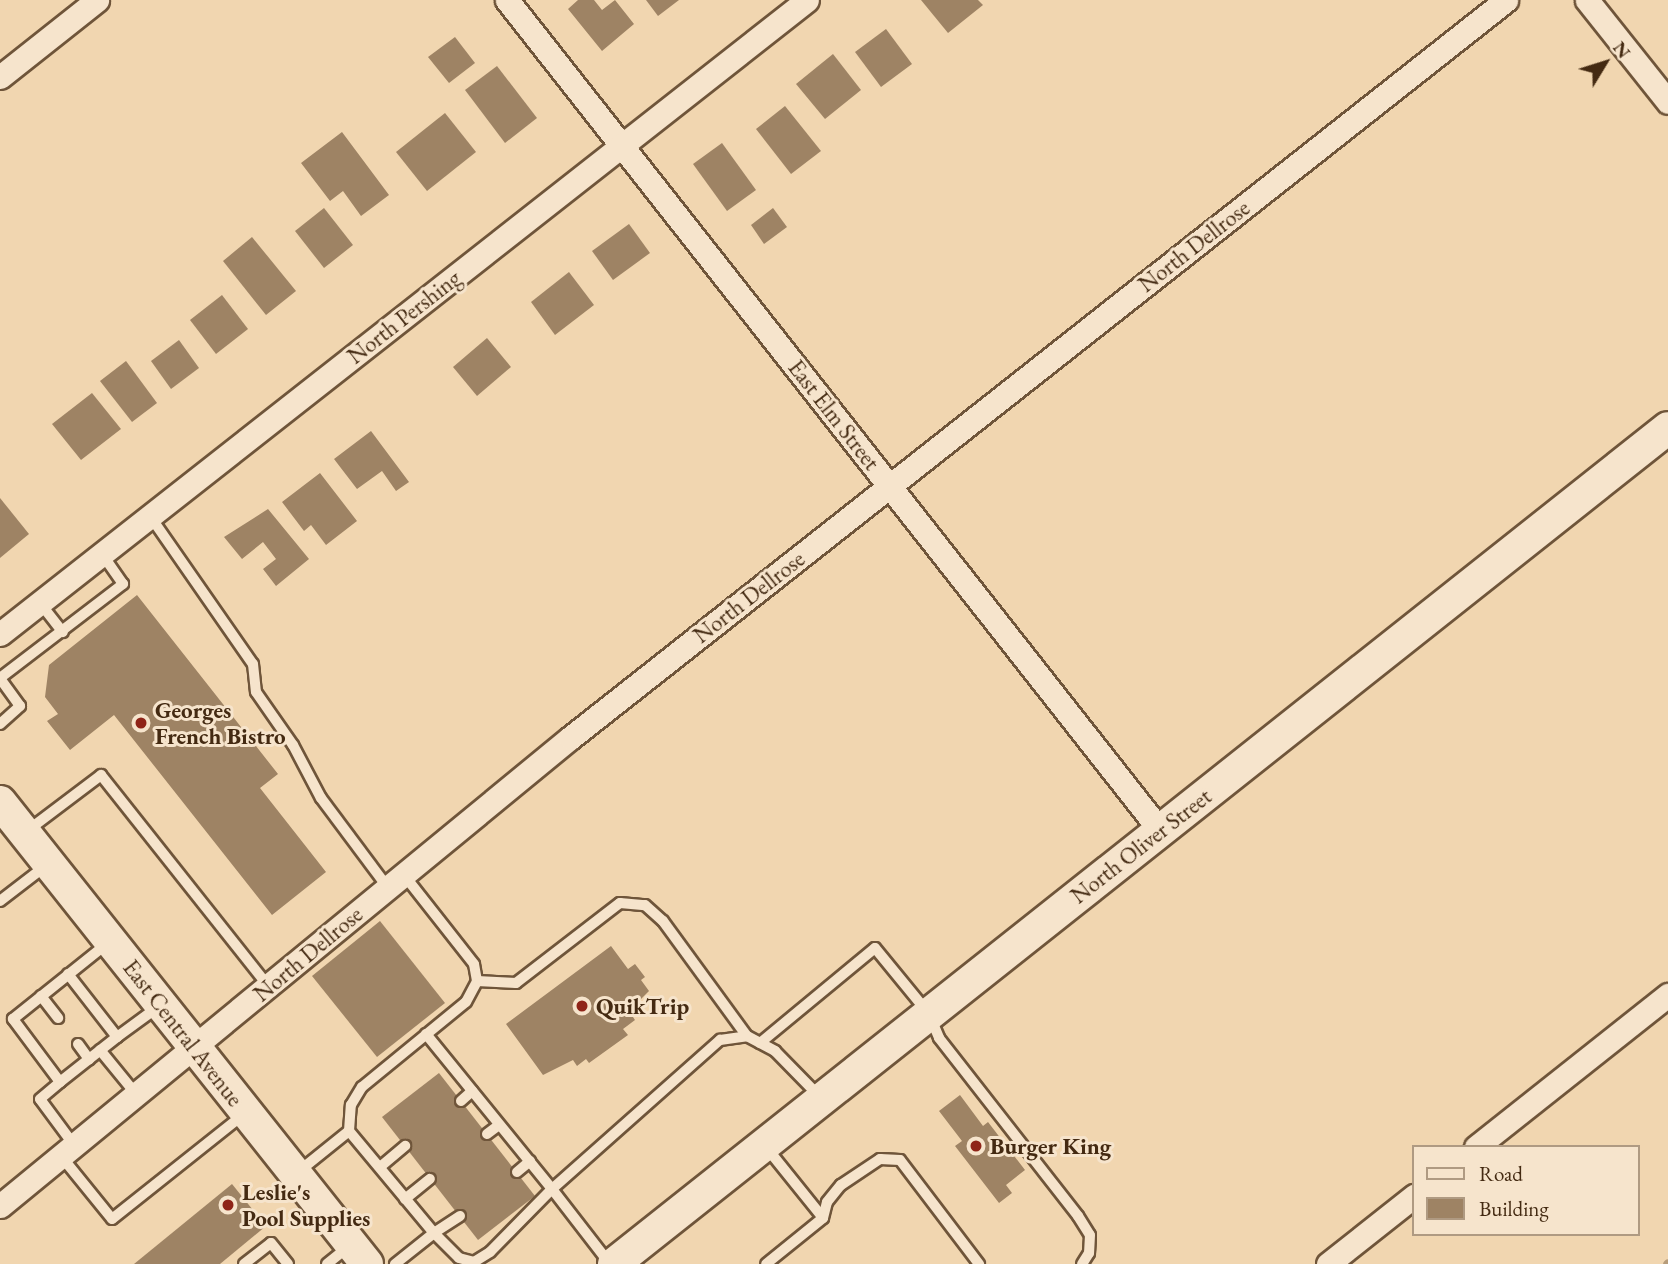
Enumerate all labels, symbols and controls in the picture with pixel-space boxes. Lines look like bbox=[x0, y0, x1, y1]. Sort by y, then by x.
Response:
north arrow bbox=[1570, 28, 1640, 98]
text: N bbox=[1607, 36, 1637, 64]
street label: North Dellrose bbox=[1133, 194, 1255, 298]
street label: North Pershing bbox=[342, 264, 466, 370]
street label: East Elm Street bbox=[782, 354, 886, 476]
street label: North Dellrose bbox=[688, 545, 810, 649]
place label: Georges French Bistro bbox=[155, 696, 286, 750]
marker: Georges French Bistro bbox=[133, 715, 149, 731]
street label: North Oliver Street bbox=[1065, 783, 1217, 909]
street label: North Dellrose bbox=[248, 900, 368, 1008]
street label: East Central Avenue bbox=[117, 954, 249, 1112]
place label: QuikTrip bbox=[596, 992, 689, 1020]
marker: QuikTrip bbox=[574, 998, 590, 1014]
place label: Burger King bbox=[990, 1132, 1111, 1160]
marker: Burger King bbox=[968, 1138, 984, 1154]
legend bbox=[1412, 1145, 1640, 1236]
text: Road bbox=[1479, 1160, 1523, 1187]
place label: Leslie's Pool Supplies bbox=[242, 1178, 370, 1232]
text: Building bbox=[1479, 1195, 1549, 1222]
marker: Leslie's Pool Supplies bbox=[220, 1197, 236, 1213]

